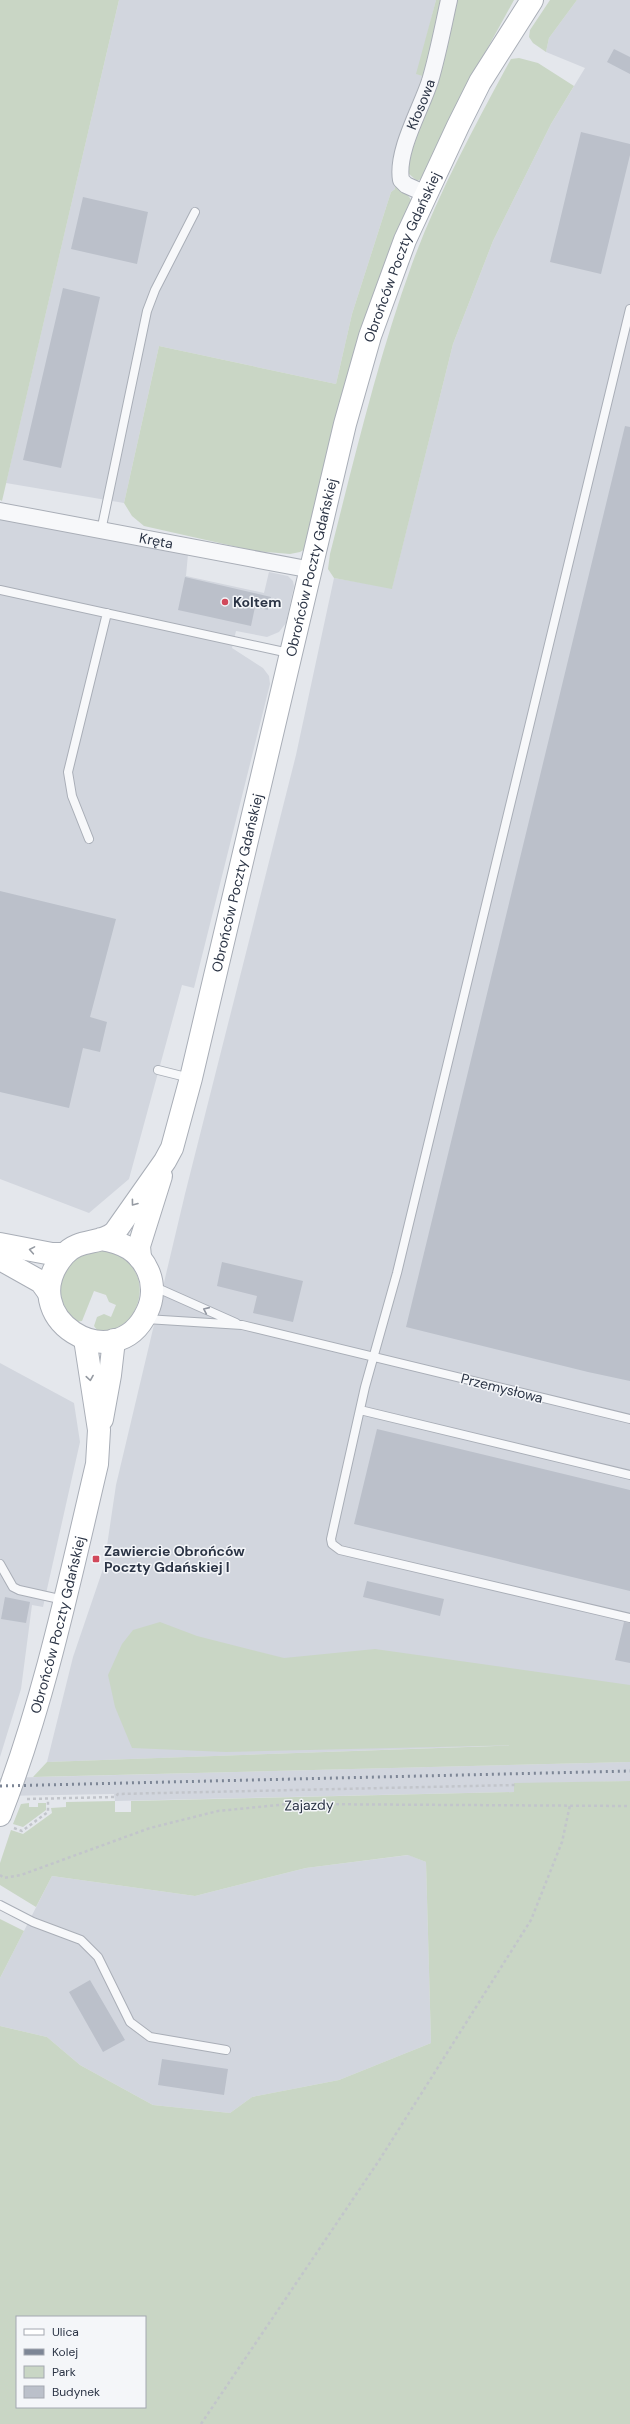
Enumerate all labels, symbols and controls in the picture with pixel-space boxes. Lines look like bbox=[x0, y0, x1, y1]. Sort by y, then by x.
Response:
street label: Kłosowa bbox=[402, 77, 439, 132]
street label: Obrońców Poczty Gdańskiej bbox=[360, 169, 445, 344]
street label: Obrońców Poczty Gdańskiej bbox=[282, 476, 341, 658]
street label: Kręta bbox=[138, 529, 175, 553]
place label: Koltem bbox=[233, 593, 281, 611]
marker: Koltem bbox=[220, 597, 230, 607]
street label: Obrońców Poczty Gdańskiej bbox=[207, 792, 267, 974]
one-way arrow bbox=[132, 1199, 139, 1206]
one-way arrow bbox=[29, 1247, 35, 1255]
one-way arrow bbox=[203, 1306, 210, 1314]
street label: Przemysłowa bbox=[459, 1369, 545, 1407]
one-way arrow bbox=[85, 1375, 93, 1381]
street label: Obrońców Poczty Gdańskiej bbox=[26, 1534, 89, 1716]
place label: Zawiercie Obrońców Poczty Gdańskiej I bbox=[104, 1542, 245, 1576]
marker: Zawiercie Obrońców Poczty Gdańskiej I bbox=[91, 1554, 101, 1564]
street label: Zajazdy bbox=[284, 1796, 334, 1814]
legend bbox=[16, 2316, 146, 2408]
text: Ulica bbox=[52, 2324, 79, 2340]
text: Kolej bbox=[52, 2344, 78, 2360]
text: Park bbox=[52, 2364, 76, 2380]
text: Budynek bbox=[52, 2384, 100, 2400]

